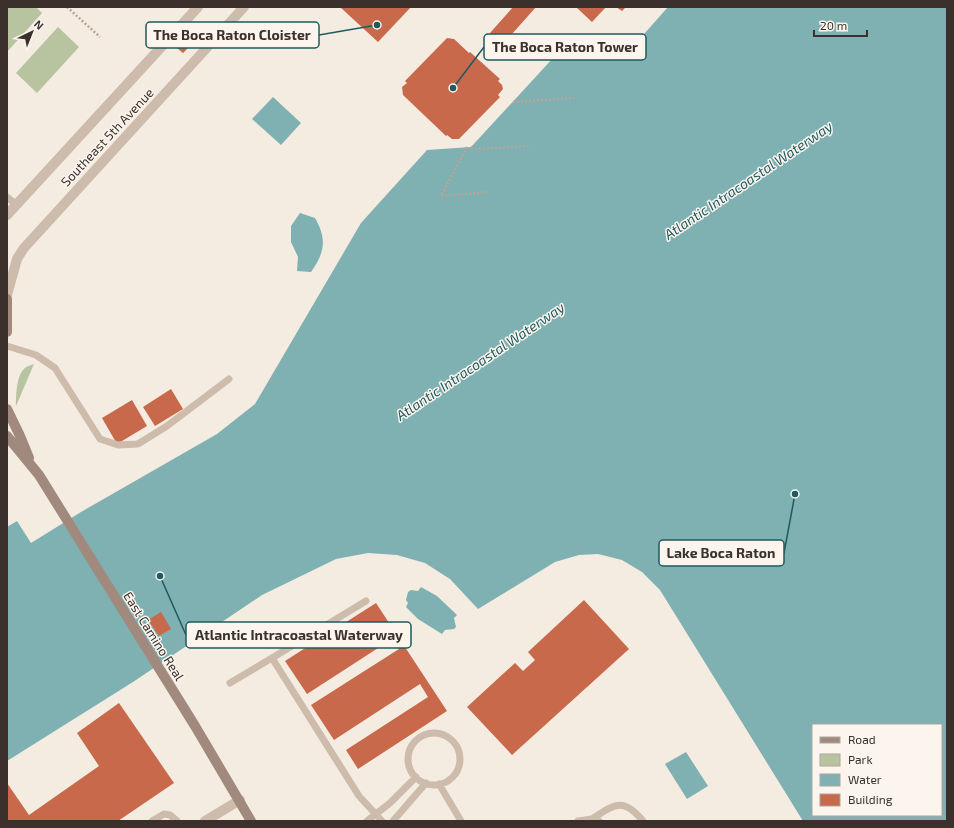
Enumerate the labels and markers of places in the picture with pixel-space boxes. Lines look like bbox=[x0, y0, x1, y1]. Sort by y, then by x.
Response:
callout: The Boca Raton Cloister bbox=[146, 22, 319, 48]
callout: The Boca Raton Tower bbox=[484, 34, 646, 60]
callout: Lake Boca Raton bbox=[659, 540, 784, 566]
callout: Atlantic Intracoastal Waterway bbox=[186, 622, 411, 648]

